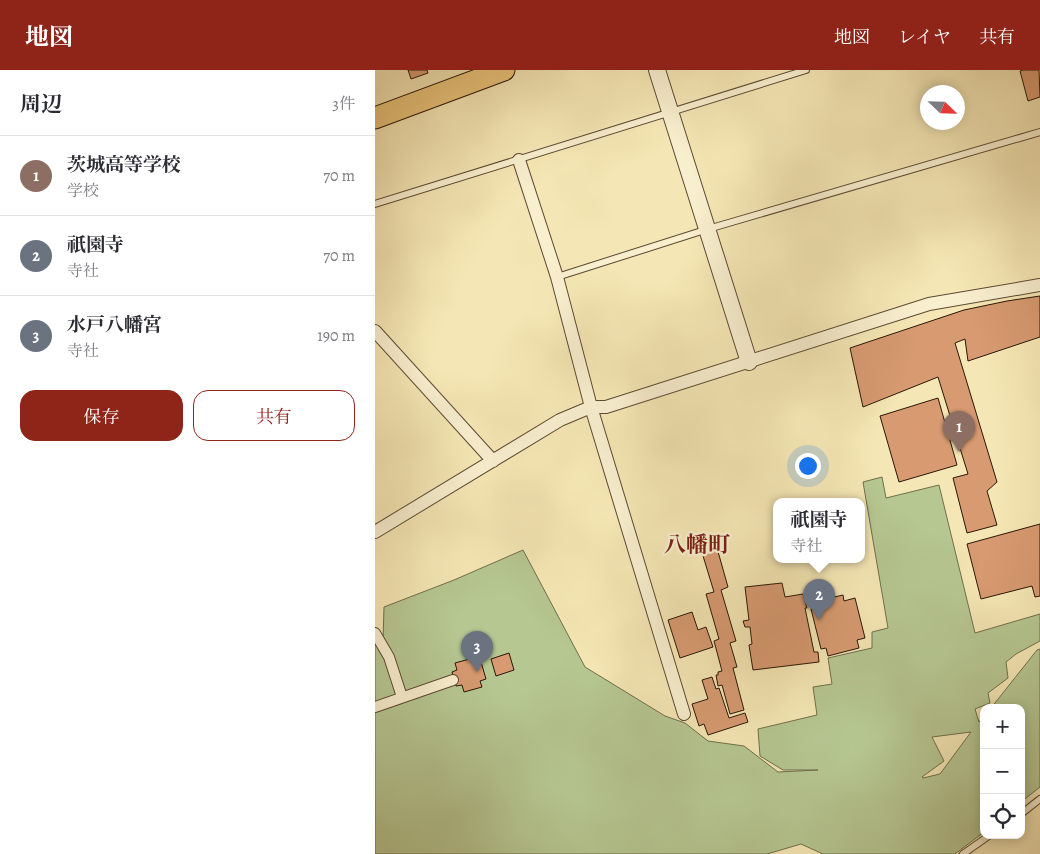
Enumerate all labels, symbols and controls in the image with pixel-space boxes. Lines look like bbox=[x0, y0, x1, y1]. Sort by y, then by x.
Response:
text: 地図 bbox=[25, 21, 73, 53]
text: 地図 bbox=[834, 25, 870, 49]
text: レイヤ bbox=[898, 25, 951, 49]
text: 共有 bbox=[979, 25, 1015, 49]
north arrow bbox=[920, 85, 965, 130]
text: 周辺 bbox=[20, 90, 62, 118]
text: 3件 bbox=[332, 93, 355, 115]
text: 茨城高等学校 bbox=[67, 152, 181, 178]
text: 1 bbox=[33, 165, 39, 187]
text: 70 m bbox=[323, 165, 355, 187]
text: 学校 bbox=[67, 180, 99, 202]
text: 祇園寺 bbox=[67, 232, 124, 258]
text: 2 bbox=[32, 245, 40, 267]
text: 70 m bbox=[323, 245, 355, 267]
text: 寺社 bbox=[67, 260, 99, 282]
text: 水戸八幡宮 bbox=[67, 312, 162, 338]
text: 3 bbox=[33, 325, 39, 347]
text: 190 m bbox=[317, 325, 355, 347]
text: 寺社 bbox=[67, 340, 99, 362]
button: 保存 bbox=[20, 390, 183, 441]
button: 共有 bbox=[193, 390, 355, 441]
pin: 1 bbox=[943, 411, 975, 452]
your location bbox=[795, 453, 821, 479]
popup bbox=[773, 498, 865, 563]
text: 祇園寺 bbox=[790, 507, 848, 533]
district label: 八幡町 bbox=[664, 530, 730, 560]
text: 寺社 bbox=[790, 535, 823, 557]
pin: 2 bbox=[803, 579, 835, 620]
pin: 3 bbox=[461, 631, 493, 672]
map controls bbox=[980, 704, 1025, 839]
button: + bbox=[980, 704, 1025, 749]
button: − bbox=[980, 749, 1025, 794]
button: locate bbox=[980, 794, 1025, 839]

